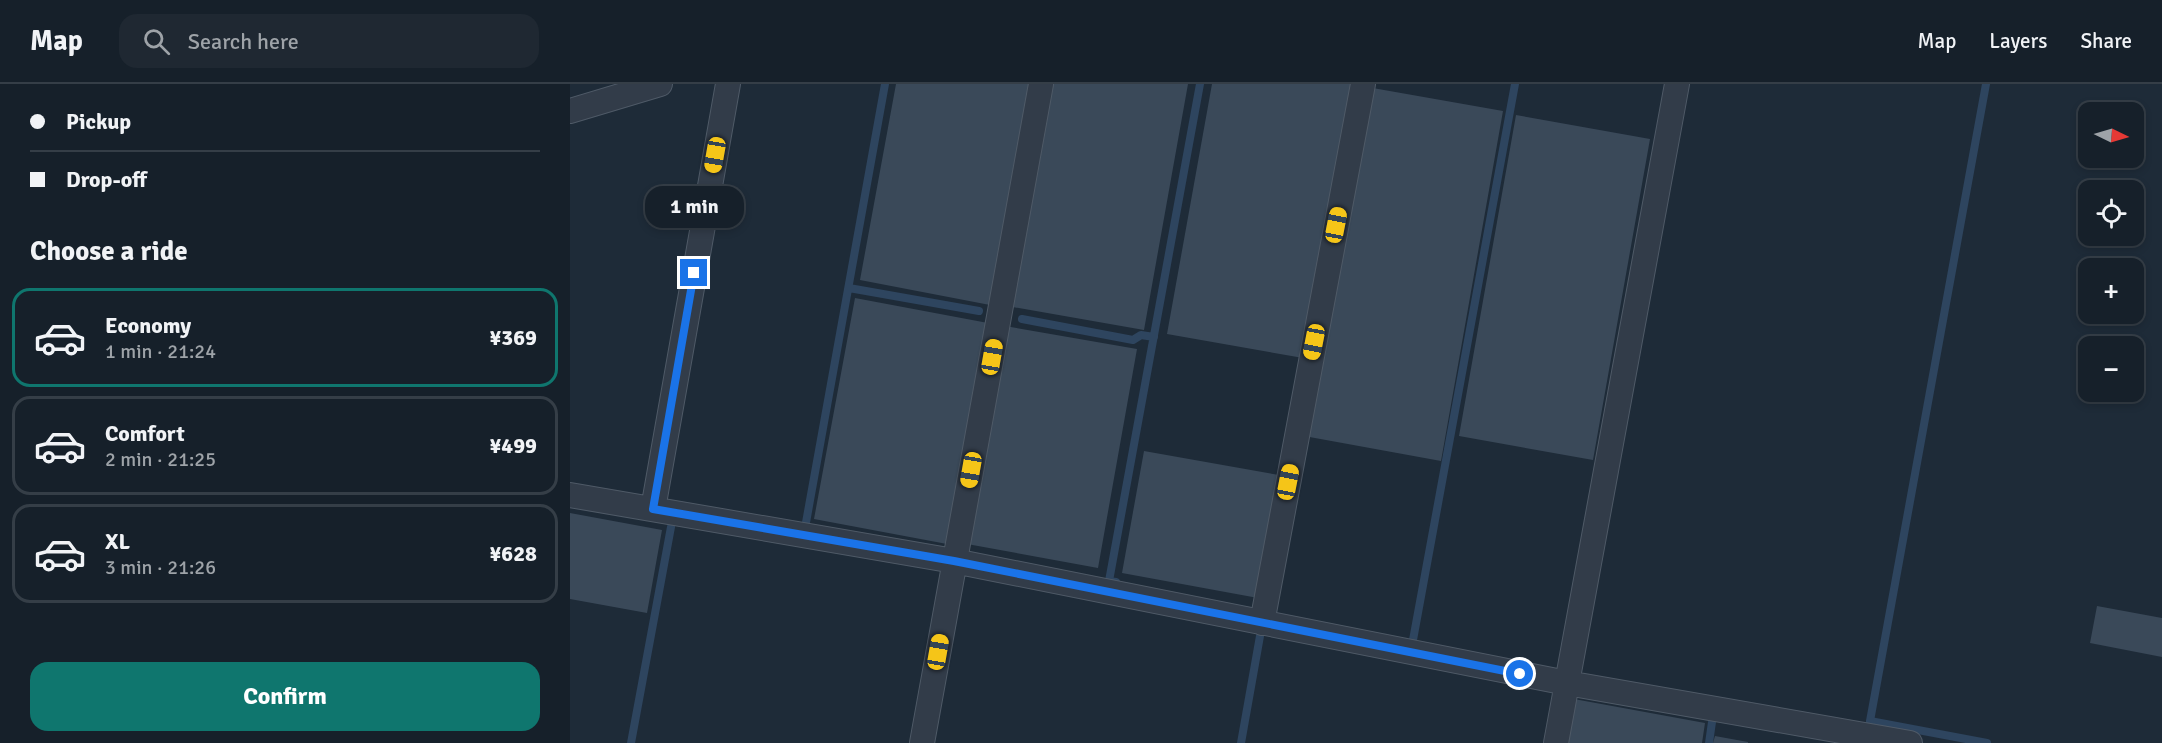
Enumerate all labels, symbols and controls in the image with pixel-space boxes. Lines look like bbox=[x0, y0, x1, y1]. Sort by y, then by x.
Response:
search box bbox=[119, 14, 539, 68]
text: Map bbox=[30, 24, 83, 58]
icon: search bbox=[140, 25, 173, 58]
text: Search here bbox=[188, 28, 299, 55]
text: Map bbox=[1918, 28, 1956, 54]
text: Layers bbox=[1989, 28, 2047, 54]
text: Share bbox=[2080, 28, 2132, 54]
north arrow bbox=[2078, 102, 2144, 168]
map controls bbox=[2078, 102, 2144, 402]
text: Pickup bbox=[66, 108, 131, 135]
car bbox=[703, 136, 727, 174]
text: Drop-off bbox=[66, 166, 147, 193]
button: locate bbox=[2078, 180, 2144, 246]
callout: 1 min bbox=[644, 186, 744, 228]
text: 1 min bbox=[670, 194, 719, 219]
car bbox=[1324, 206, 1348, 244]
text: Choose a ride bbox=[30, 235, 188, 268]
button: + bbox=[2078, 258, 2144, 324]
route end bbox=[680, 259, 707, 286]
icon: car bbox=[33, 311, 87, 365]
text: Economy bbox=[105, 312, 191, 339]
car bbox=[1302, 323, 1326, 361]
text: ¥369 bbox=[489, 324, 537, 351]
button: − bbox=[2078, 336, 2144, 402]
car bbox=[980, 338, 1004, 376]
text: 1 min · 21:24 bbox=[105, 339, 216, 364]
icon: car bbox=[33, 419, 87, 473]
text: Comfort bbox=[105, 420, 185, 447]
text: ¥499 bbox=[489, 432, 537, 459]
text: 2 min · 21:25 bbox=[105, 447, 216, 472]
car bbox=[959, 451, 983, 489]
car bbox=[1276, 463, 1300, 501]
icon: car bbox=[33, 527, 87, 581]
text: XL bbox=[105, 528, 130, 555]
text: ¥628 bbox=[489, 540, 537, 567]
text: 3 min · 21:26 bbox=[105, 555, 216, 580]
car bbox=[926, 633, 950, 671]
route start bbox=[1506, 660, 1533, 687]
button: Confirm bbox=[30, 662, 540, 731]

